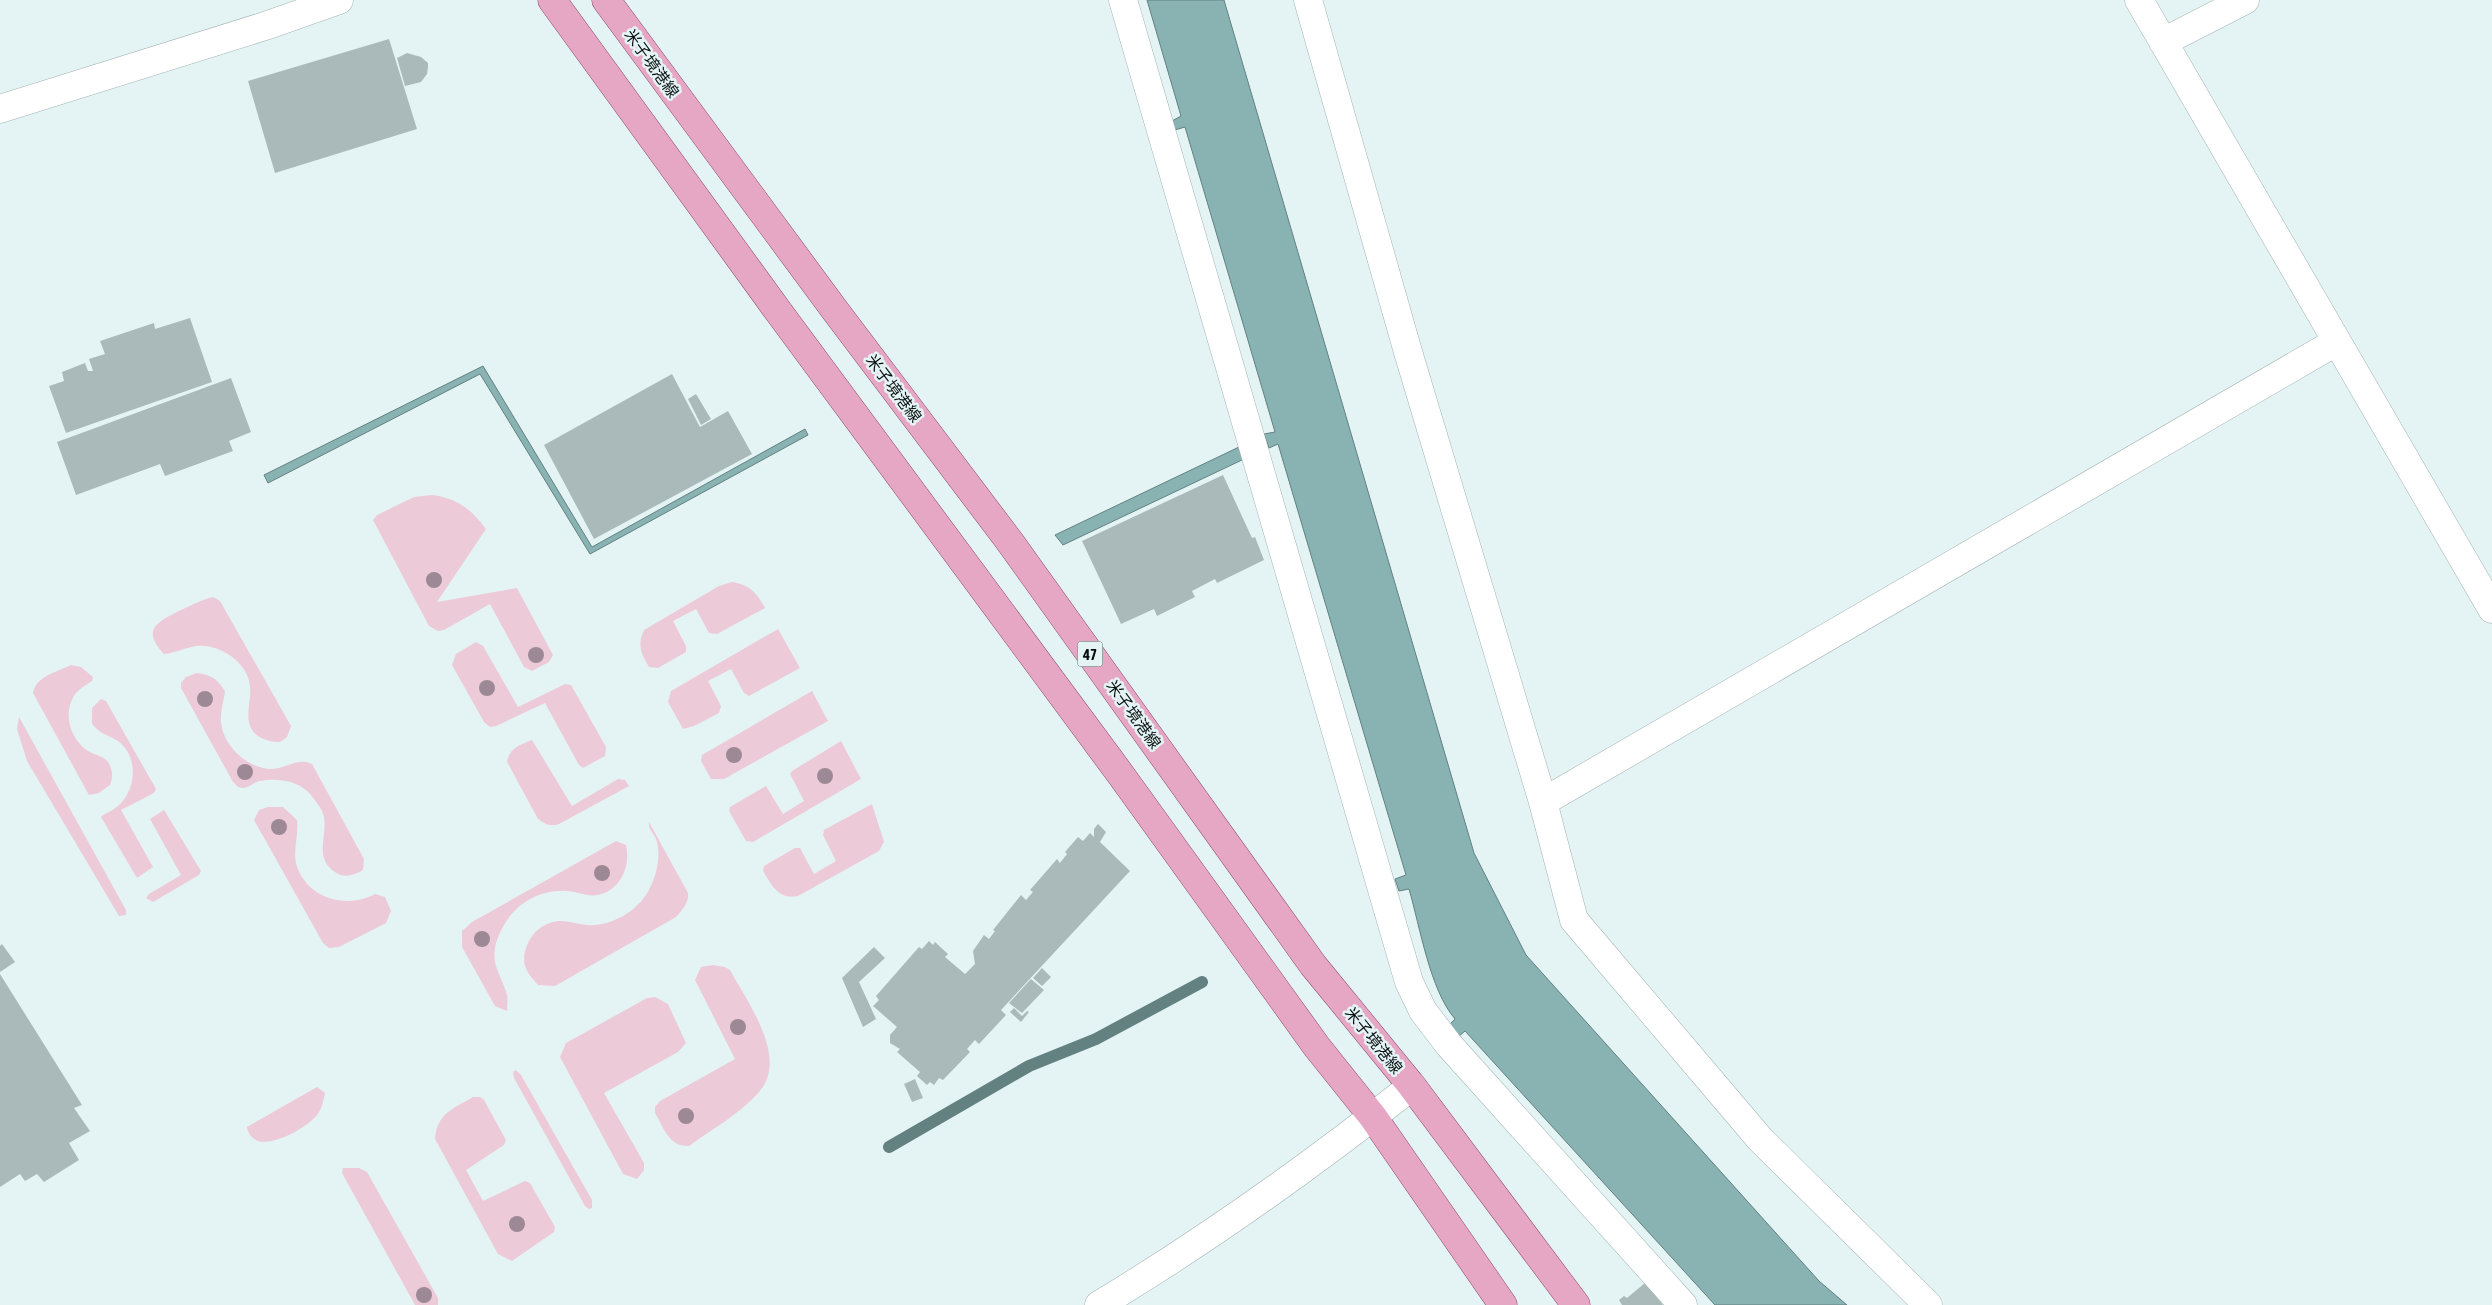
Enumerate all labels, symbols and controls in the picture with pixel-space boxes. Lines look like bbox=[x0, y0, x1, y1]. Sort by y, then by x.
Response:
street label: 米子境港線 bbox=[621, 25, 683, 101]
street label: 米子境港線 bbox=[863, 351, 925, 425]
road number: 47 bbox=[1078, 642, 1102, 666]
street label: 米子境港線 bbox=[1103, 676, 1165, 752]
street label: 米子境港線 bbox=[1342, 1003, 1406, 1077]

